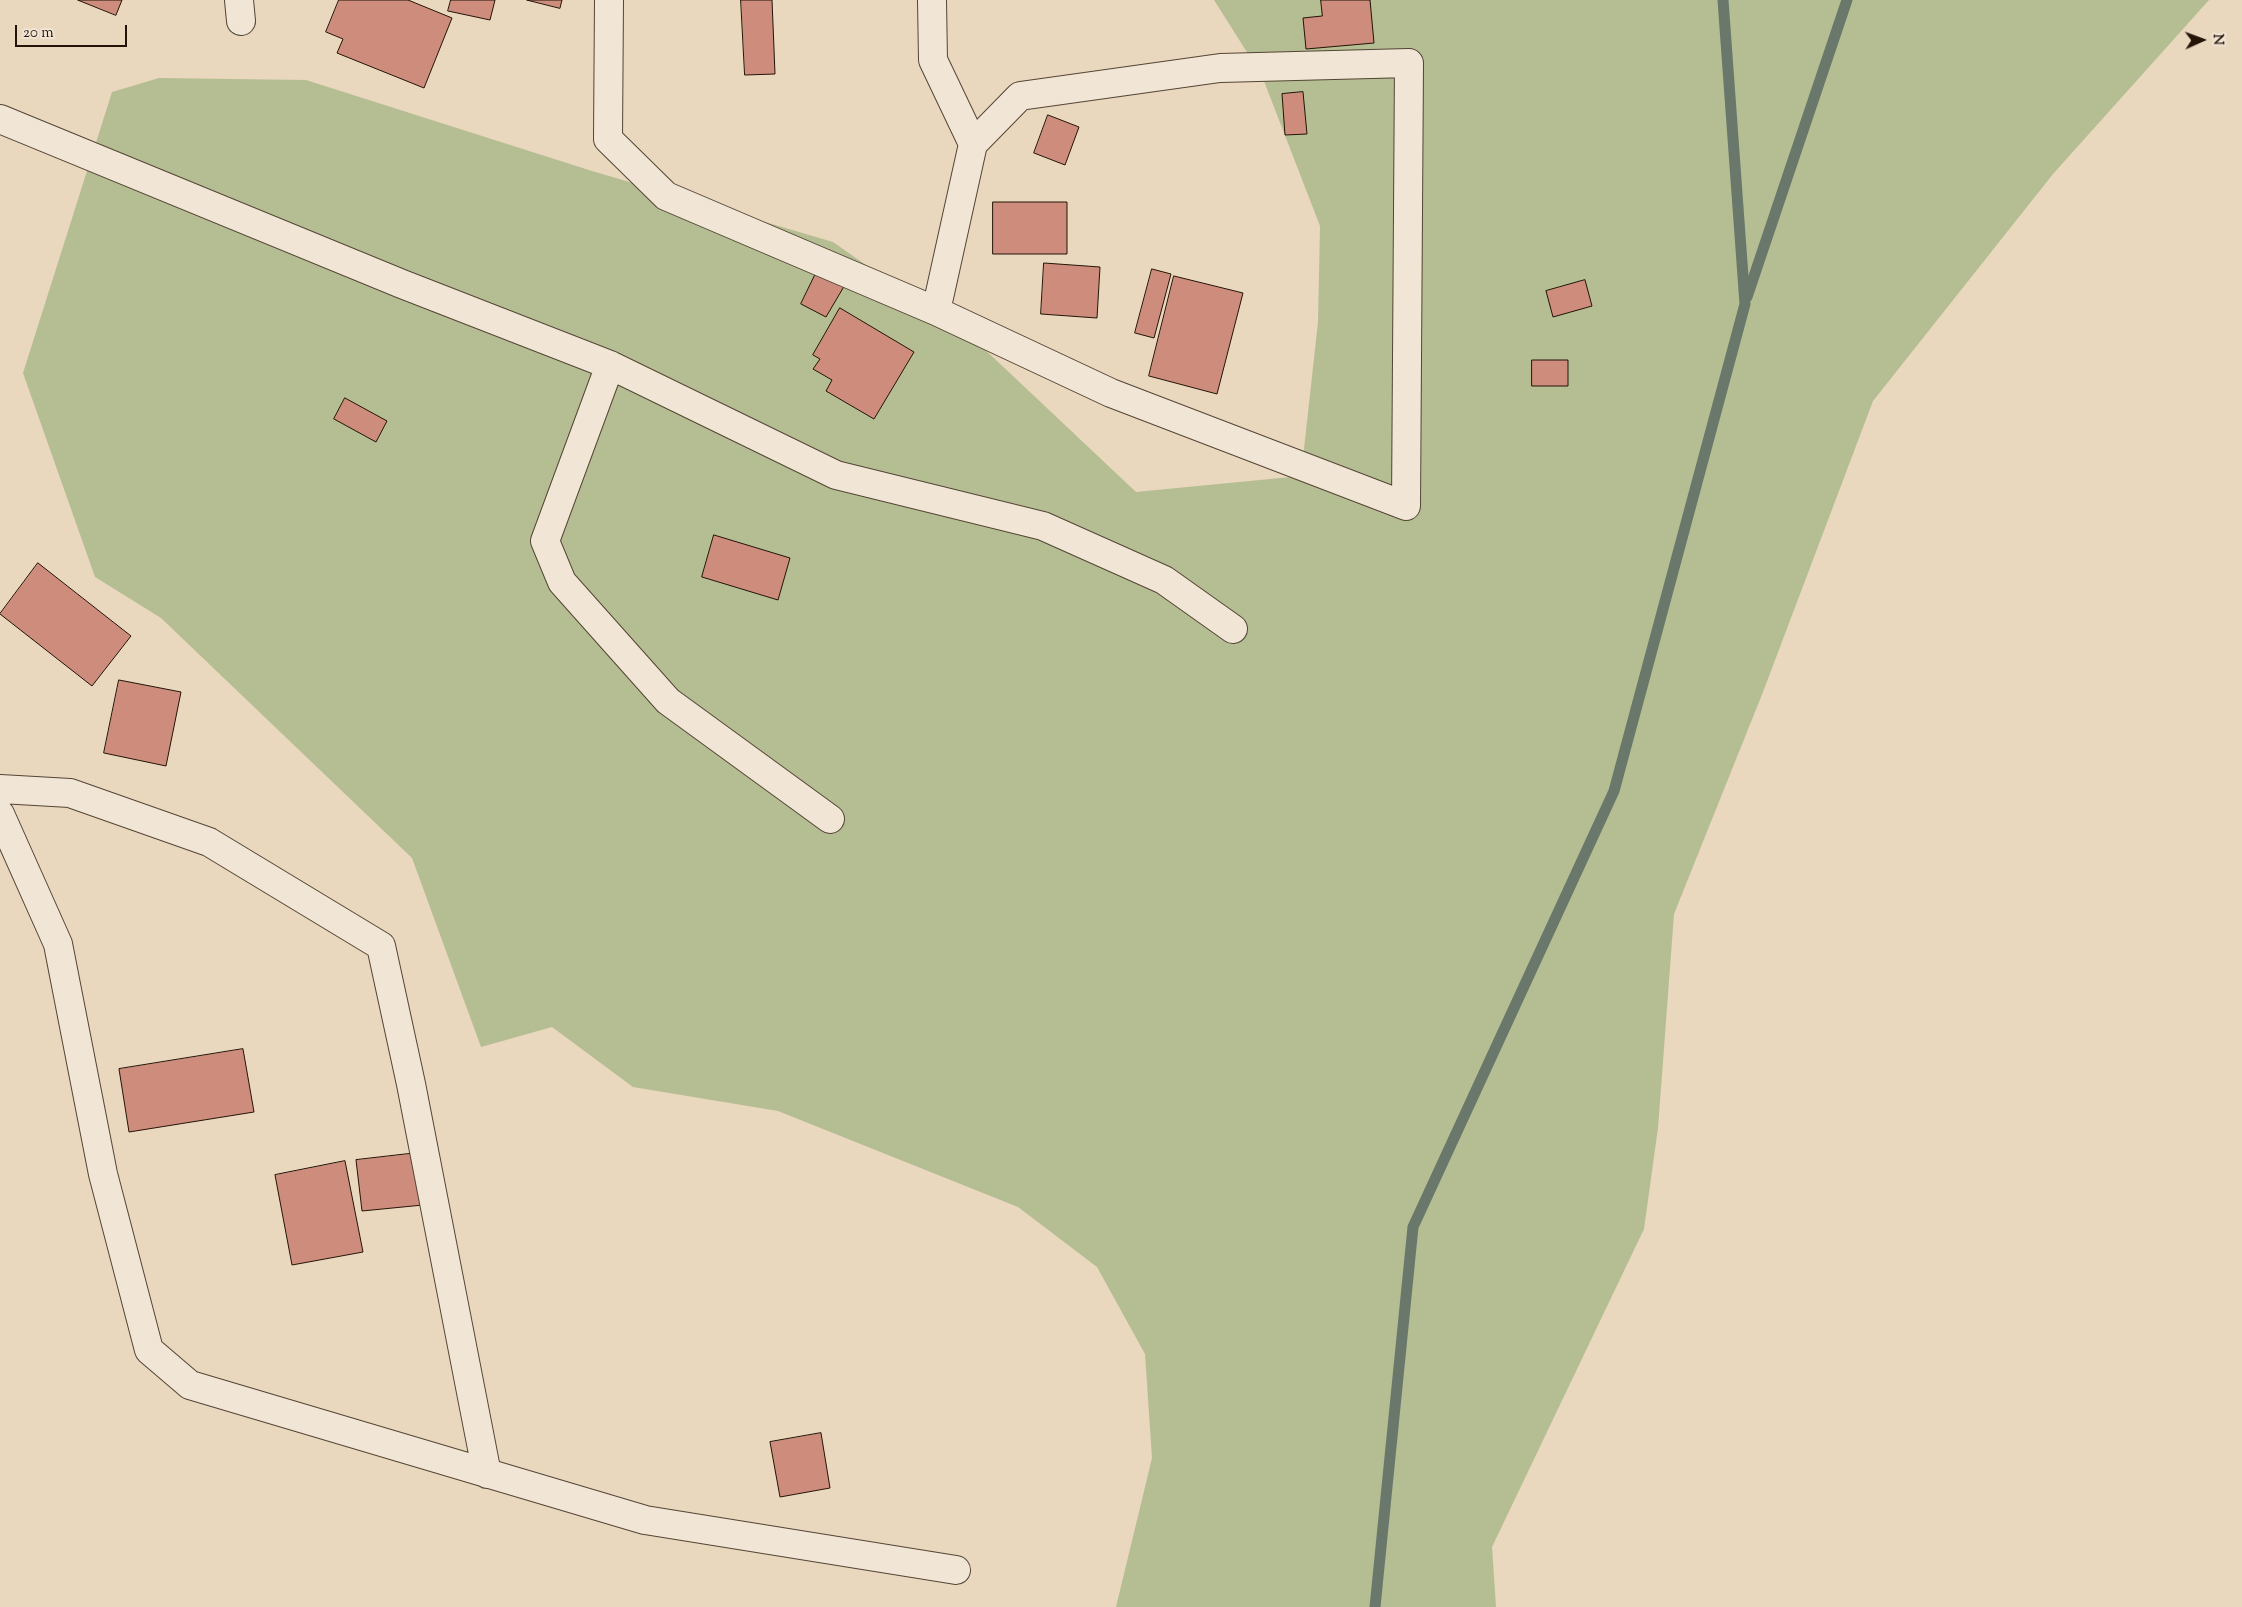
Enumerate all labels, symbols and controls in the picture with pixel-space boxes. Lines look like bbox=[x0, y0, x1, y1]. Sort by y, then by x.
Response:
scale bar bbox=[18, 15, 130, 47]
north arrow bbox=[2177, 15, 2227, 65]
text: 20 m bbox=[23, 23, 54, 44]
text: N bbox=[2207, 34, 2227, 45]

